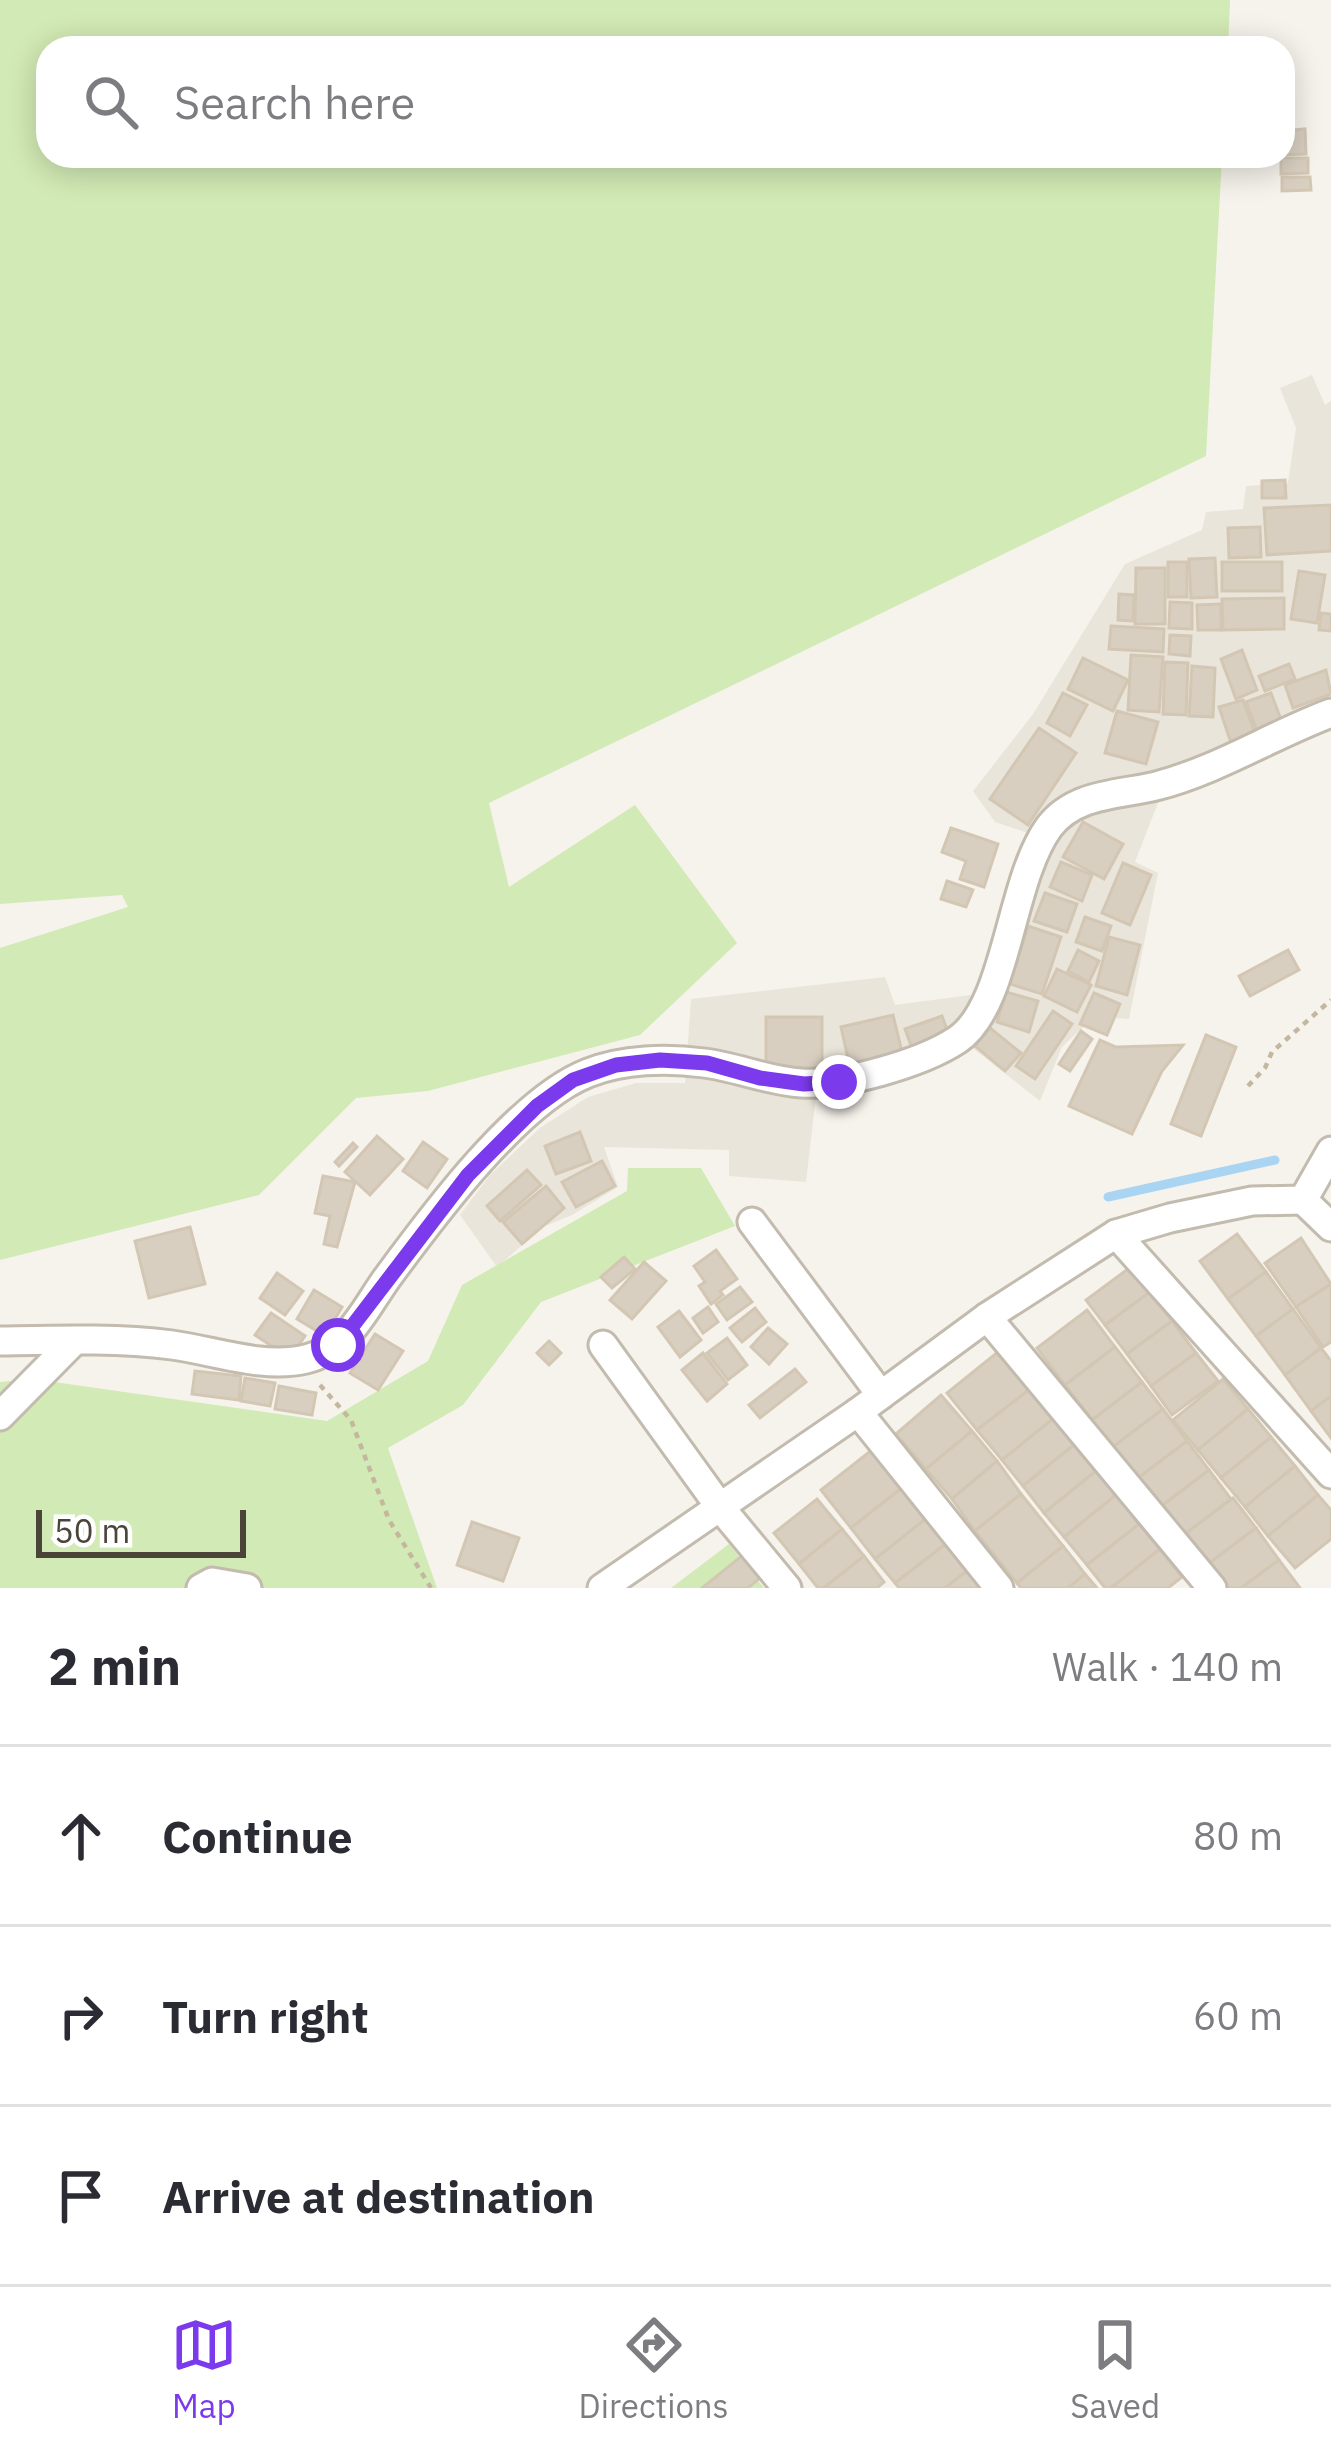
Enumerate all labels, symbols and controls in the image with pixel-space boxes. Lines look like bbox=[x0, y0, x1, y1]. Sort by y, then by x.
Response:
search box bbox=[36, 36, 1295, 168]
icon: search bbox=[78, 69, 144, 135]
text: Search here bbox=[174, 73, 415, 131]
route end bbox=[812, 1055, 866, 1109]
route start bbox=[311, 1318, 365, 1372]
scale bar bbox=[36, 1504, 246, 1557]
text: 50 m bbox=[54, 1509, 130, 1552]
text: 2 min bbox=[48, 1633, 181, 1699]
text: Walk · 140 m bbox=[1052, 1641, 1283, 1692]
icon: ahead bbox=[48, 1803, 114, 1869]
text: Continue bbox=[162, 1807, 353, 1865]
text: 80 m bbox=[1193, 1810, 1283, 1861]
icon: right bbox=[48, 1983, 114, 2049]
text: Turn right bbox=[162, 1987, 369, 2045]
text: 60 m bbox=[1193, 1990, 1283, 2041]
icon: arrive bbox=[48, 2163, 114, 2229]
text: Arrive at destination bbox=[162, 2167, 595, 2225]
tab: Map bbox=[171, 2312, 237, 2427]
tab: Directions bbox=[579, 2312, 729, 2427]
tab: Saved bbox=[1070, 2312, 1160, 2427]

